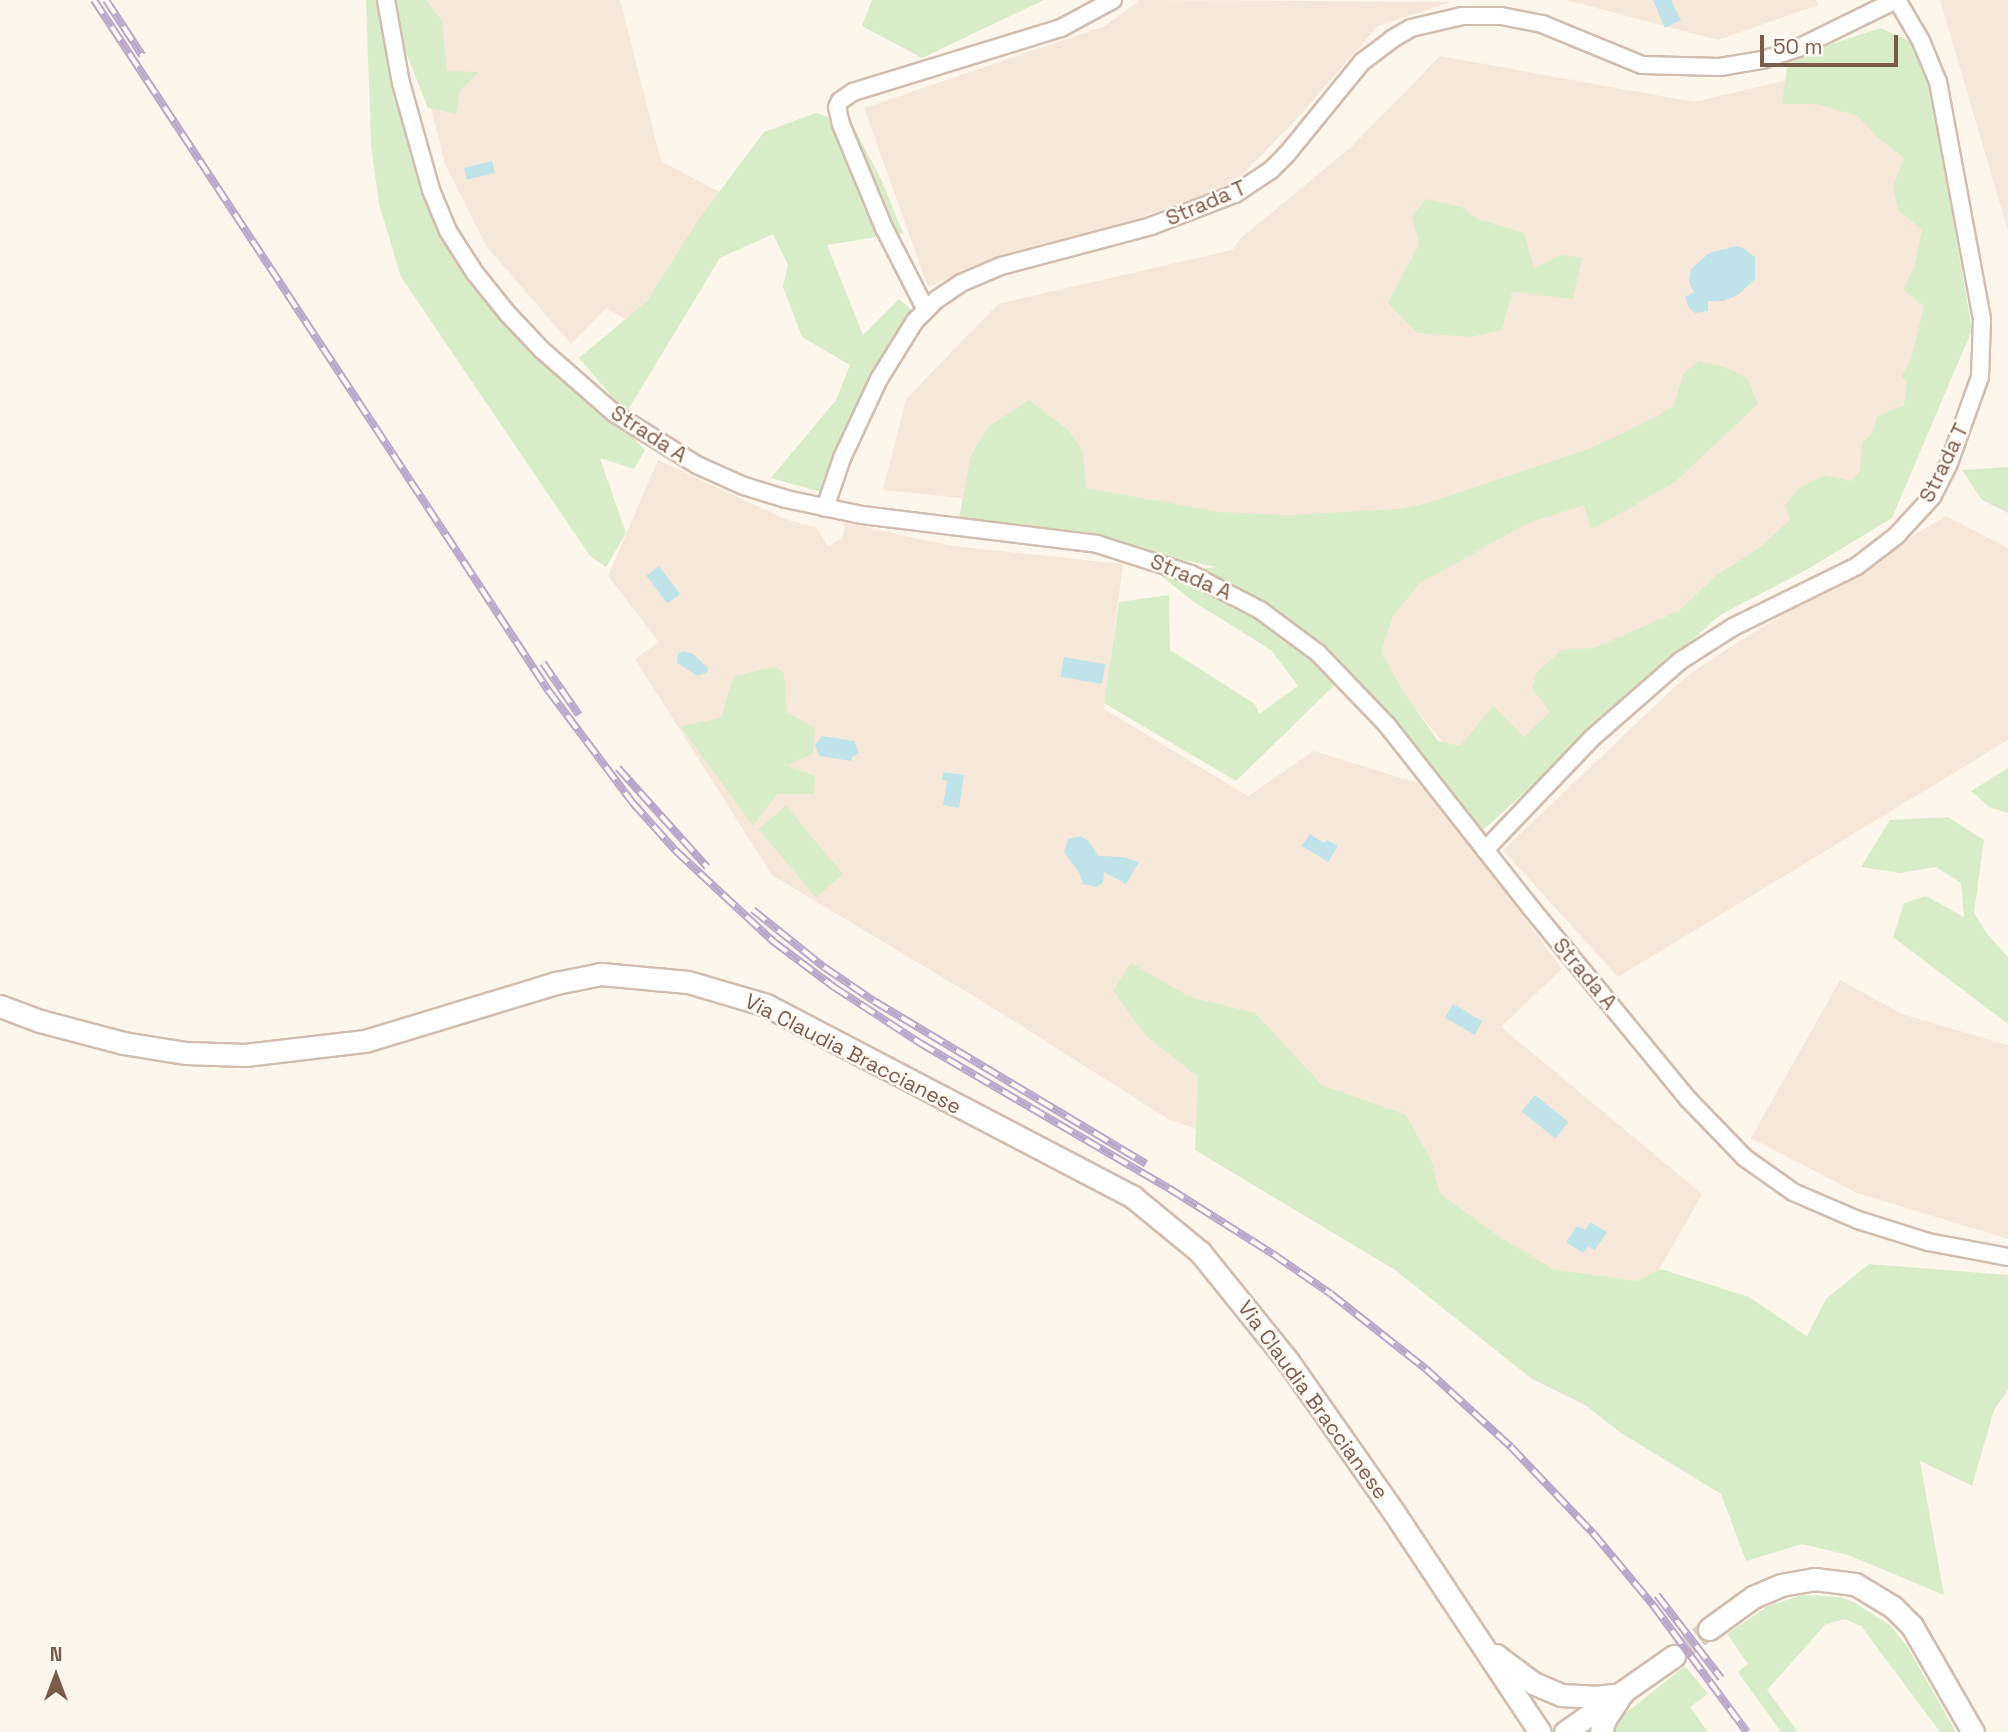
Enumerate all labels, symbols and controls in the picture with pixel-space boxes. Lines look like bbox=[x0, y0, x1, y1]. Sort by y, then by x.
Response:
scale bar bbox=[1763, 21, 1901, 65]
text: 50 m bbox=[1773, 33, 1823, 60]
street label: Strada T bbox=[1162, 175, 1250, 231]
street label: Strada A bbox=[606, 400, 692, 468]
street label: Strada T bbox=[1914, 419, 1974, 507]
street label: Strada A bbox=[1146, 549, 1236, 605]
street label: Strada A bbox=[1548, 933, 1622, 1015]
street label: Via Claudia Braccianese bbox=[741, 988, 965, 1120]
street label: Via Claudia Braccianese bbox=[1232, 1296, 1394, 1504]
north arrow bbox=[21, 1641, 91, 1711]
text: N bbox=[50, 1642, 62, 1667]

